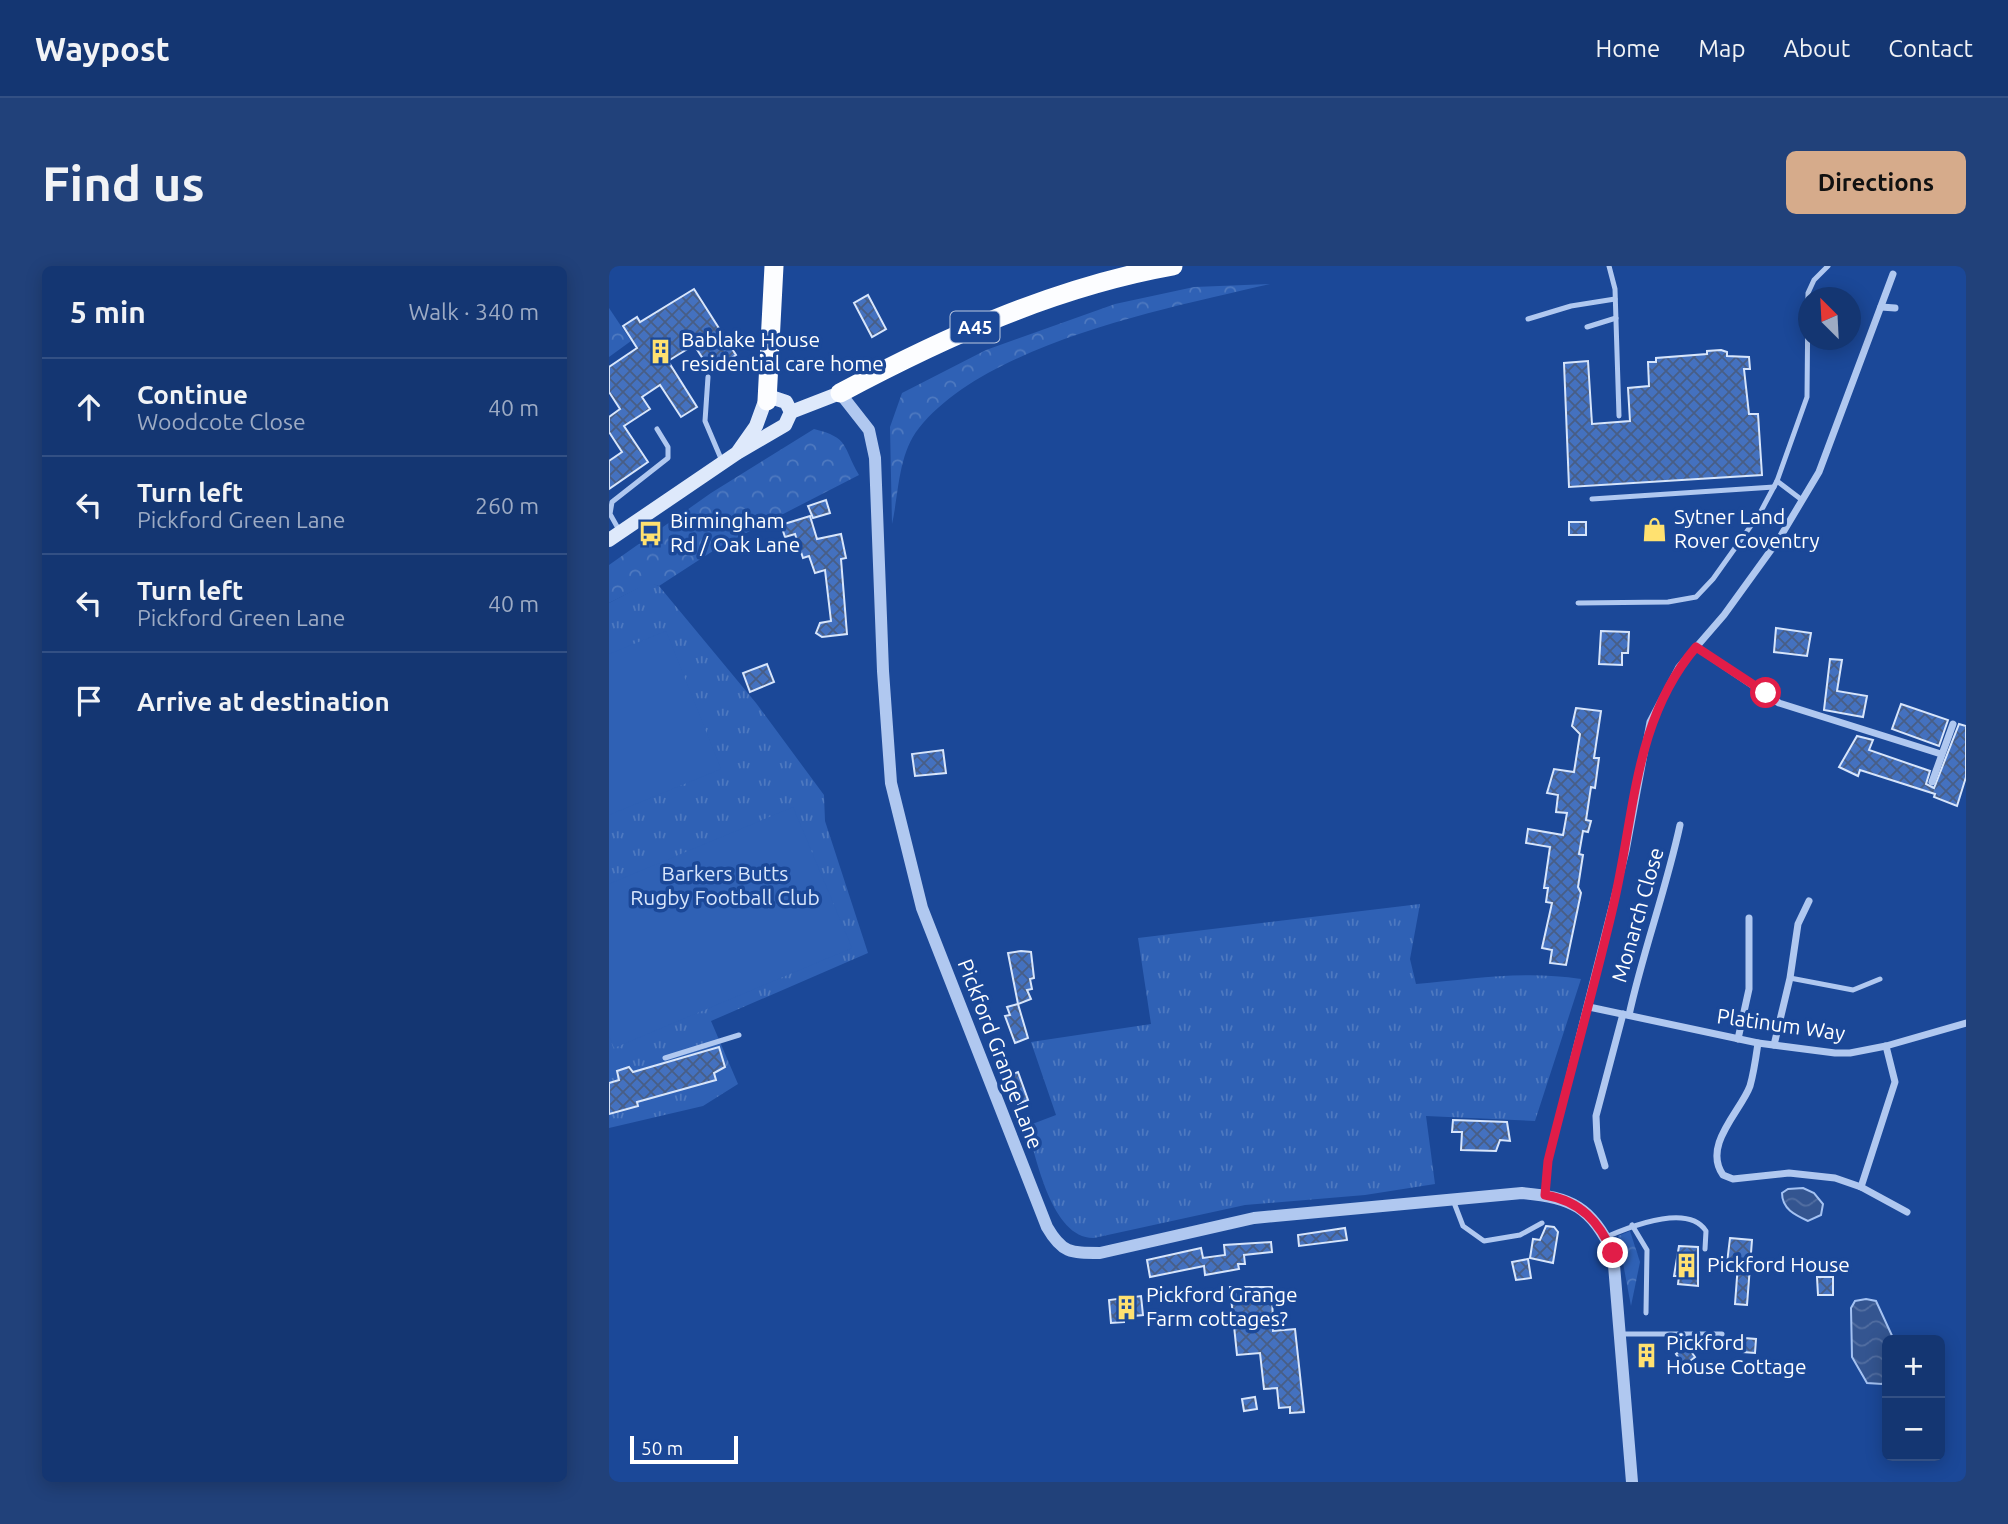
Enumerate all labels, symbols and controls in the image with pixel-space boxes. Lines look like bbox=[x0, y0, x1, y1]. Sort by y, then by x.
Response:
text: Waypost bbox=[35, 30, 170, 67]
text: Home bbox=[1595, 35, 1660, 62]
text: Map bbox=[1698, 35, 1745, 62]
text: About bbox=[1783, 35, 1850, 62]
text: Contact bbox=[1888, 35, 1973, 62]
button: Directions bbox=[1786, 151, 1966, 214]
text: Find us bbox=[42, 155, 205, 210]
north arrow bbox=[1798, 287, 1861, 350]
text: 5 min bbox=[70, 295, 146, 329]
text: Walk · 340 m bbox=[408, 299, 539, 324]
road number: A45 bbox=[951, 311, 999, 342]
place label: Bablake House residential care home bbox=[681, 327, 884, 375]
building icon: Bablake House residential care home bbox=[647, 338, 675, 366]
text: Continue bbox=[137, 380, 248, 409]
icon: ahead bbox=[70, 388, 108, 426]
text: 40 m bbox=[488, 395, 539, 420]
text: Woodcote Close bbox=[137, 409, 306, 434]
text: Turn left bbox=[137, 478, 243, 507]
icon: left bbox=[70, 486, 108, 524]
text: 260 m bbox=[475, 493, 539, 518]
place label: Sytner Land Rover Coventry bbox=[1674, 504, 1820, 552]
text: Pickford Green Lane bbox=[137, 507, 345, 532]
place label: Birmingham Rd / Oak Lane bbox=[670, 508, 800, 556]
shop icon: Sytner Land Rover Coventry bbox=[1640, 515, 1668, 543]
bus stop icon: Birmingham Rd / Oak Lane bbox=[636, 519, 664, 547]
text: Turn left bbox=[137, 576, 243, 605]
icon: left bbox=[70, 584, 108, 622]
text: 40 m bbox=[488, 591, 539, 616]
text: Pickford Green Lane bbox=[137, 605, 345, 630]
route start bbox=[1750, 677, 1781, 708]
icon: arrive bbox=[70, 682, 108, 720]
text: Arrive at destination bbox=[137, 687, 390, 716]
street label: Monarch Close bbox=[1606, 845, 1668, 985]
park label: Barkers Butts Rugby Football Club bbox=[630, 861, 820, 909]
street label: Pickford Grange Lane bbox=[954, 955, 1048, 1152]
street label: Platinum Way bbox=[1716, 1003, 1847, 1045]
route end bbox=[1597, 1237, 1628, 1268]
building icon: Pickford House bbox=[1673, 1251, 1701, 1279]
place label: Pickford House bbox=[1707, 1252, 1850, 1276]
place label: Pickford Grange Farm cottages? bbox=[1146, 1282, 1298, 1330]
building icon: Pickford Grange Farm cottages? bbox=[1112, 1293, 1140, 1321]
place label: Pickford House Cottage bbox=[1666, 1330, 1807, 1378]
map controls bbox=[1882, 1335, 1945, 1461]
button: + bbox=[1882, 1335, 1945, 1398]
building icon: Pickford House Cottage bbox=[1632, 1341, 1660, 1369]
button: − bbox=[1882, 1398, 1945, 1461]
scale bar bbox=[630, 1433, 739, 1465]
text: 50 m bbox=[641, 1437, 683, 1459]

